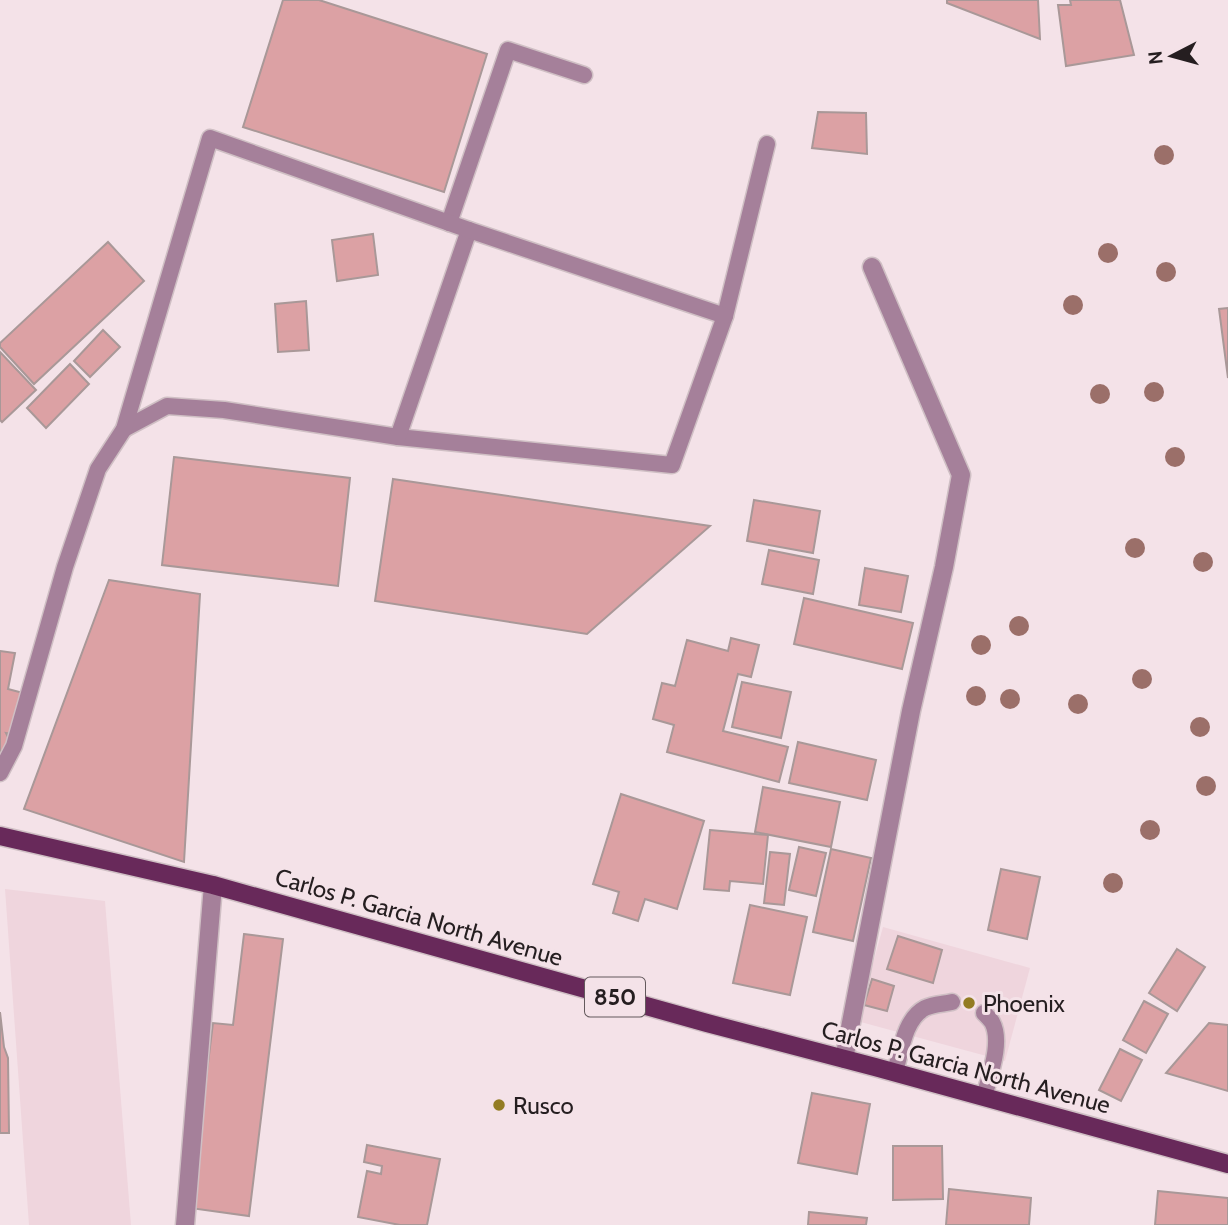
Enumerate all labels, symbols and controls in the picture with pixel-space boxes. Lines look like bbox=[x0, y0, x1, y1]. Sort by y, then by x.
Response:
north arrow bbox=[1137, 21, 1207, 91]
text: N bbox=[1143, 50, 1168, 66]
street label: Carlos P. Garcia North Avenue bbox=[272, 862, 566, 972]
road number: 850 bbox=[585, 978, 645, 1016]
place label: Phoenix bbox=[983, 989, 1066, 1018]
marker: Phoenix bbox=[961, 995, 977, 1011]
street label: Carlos P. Garcia North Avenue bbox=[818, 1014, 1114, 1120]
place label: Rusco bbox=[513, 1091, 574, 1120]
marker: Rusco bbox=[491, 1097, 507, 1113]

